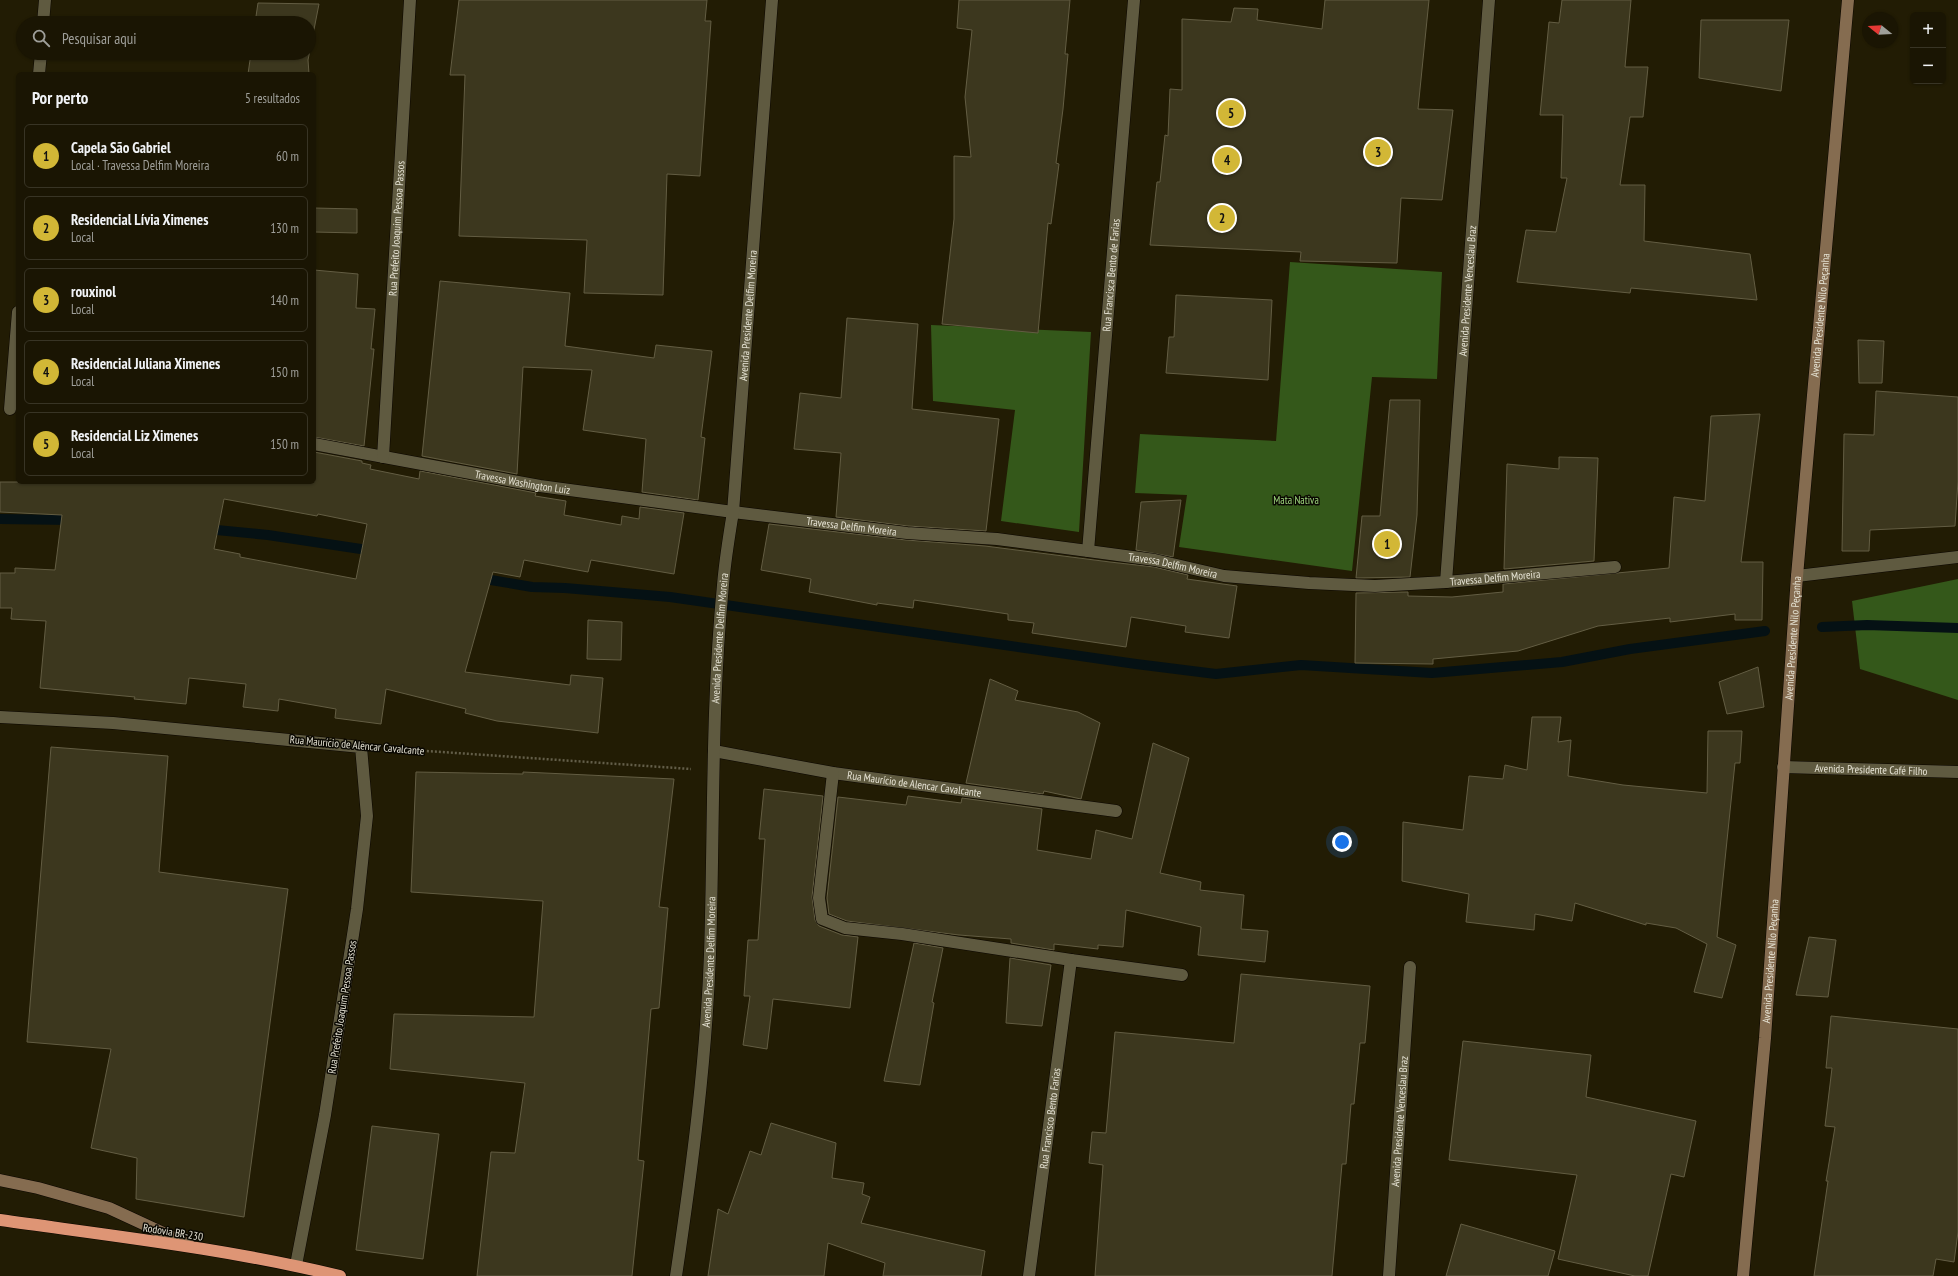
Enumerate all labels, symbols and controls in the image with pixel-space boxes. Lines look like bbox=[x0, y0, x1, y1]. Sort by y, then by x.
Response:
north arrow bbox=[1862, 12, 1898, 48]
map controls bbox=[1910, 12, 1946, 84]
button: + bbox=[1910, 12, 1946, 48]
search box bbox=[16, 16, 316, 60]
icon: search bbox=[30, 27, 52, 49]
text: Pesquisar aqui bbox=[62, 29, 136, 48]
button: − bbox=[1910, 48, 1946, 84]
text: Por perto bbox=[32, 87, 88, 109]
text: 5 resultados bbox=[245, 90, 300, 107]
pin: 5 bbox=[1218, 98, 1244, 128]
pin: 3 bbox=[1365, 137, 1391, 167]
text: Capela São Gabriel bbox=[71, 138, 171, 157]
pin: 4 bbox=[1214, 145, 1240, 175]
text: 1 bbox=[43, 148, 49, 165]
text: 60 m bbox=[276, 148, 299, 165]
text: Local · Travessa Delfim Moreira bbox=[71, 157, 209, 174]
street label: Rua Prefeito Joaquim Pessoa Passos bbox=[386, 160, 407, 296]
pin: 2 bbox=[1209, 203, 1235, 233]
text: Residencial Lívia Ximenes bbox=[71, 210, 209, 229]
street label: Rua Francisca Bento de Farias bbox=[1099, 218, 1123, 332]
text: 2 bbox=[43, 220, 49, 237]
text: 130 m bbox=[270, 220, 299, 237]
street label: Avenida Presidente Venceslau Braz bbox=[1456, 225, 1479, 357]
text: Local bbox=[71, 229, 94, 246]
street label: Avenida Presidente Delfim Moreira bbox=[736, 250, 760, 381]
street label: Avenida Presidente Nilo Peçanha bbox=[1808, 253, 1833, 378]
text: rouxinol bbox=[71, 282, 116, 301]
text: 3 bbox=[43, 292, 49, 309]
text: 140 m bbox=[270, 292, 299, 309]
text: Local bbox=[71, 301, 94, 318]
text: Residencial Juliana Ximenes bbox=[71, 354, 220, 373]
text: 4 bbox=[43, 364, 49, 381]
text: 150 m bbox=[270, 364, 299, 381]
text: Local bbox=[71, 373, 94, 390]
text: Residencial Liz Ximenes bbox=[71, 426, 198, 445]
text: 5 bbox=[43, 436, 49, 453]
text: 150 m bbox=[270, 436, 299, 453]
text: Local bbox=[71, 445, 94, 462]
street label: Travessa Washington Luiz bbox=[474, 467, 571, 497]
park label: Mata Nativa bbox=[1273, 493, 1319, 507]
street label: Travessa Delfim Moreira bbox=[806, 514, 897, 539]
pin: 1 bbox=[1374, 529, 1400, 559]
street label: Travessa Delfim Moreira bbox=[1127, 549, 1219, 581]
street label: Travessa Delfim Moreira bbox=[1449, 567, 1541, 589]
street label: Avenida Presidente Delfim Moreira bbox=[708, 572, 731, 704]
street label: Avenida Presidente Nilo Peçanha bbox=[1781, 575, 1804, 700]
street label: Rua Maurício de Alencar Cavalcante bbox=[289, 732, 425, 758]
street label: Avenida Presidente Café Filho bbox=[1814, 761, 1928, 778]
street label: Rua Maurício de Alencar Cavalcante bbox=[846, 768, 983, 800]
your location bbox=[1332, 832, 1352, 852]
street label: Avenida Presidente Delfim Moreira bbox=[699, 896, 718, 1028]
street label: Avenida Presidente Nilo Peçanha bbox=[1759, 899, 1782, 1024]
street label: Rua Prefeito Joaquim Pessoa Passos bbox=[325, 939, 360, 1075]
street label: Avenida Presidente Venceslau Braz bbox=[1388, 1055, 1411, 1187]
street label: Rua Francisco Bento Farias bbox=[1036, 1067, 1064, 1170]
street label: Rodovia BR-230 bbox=[142, 1220, 204, 1244]

